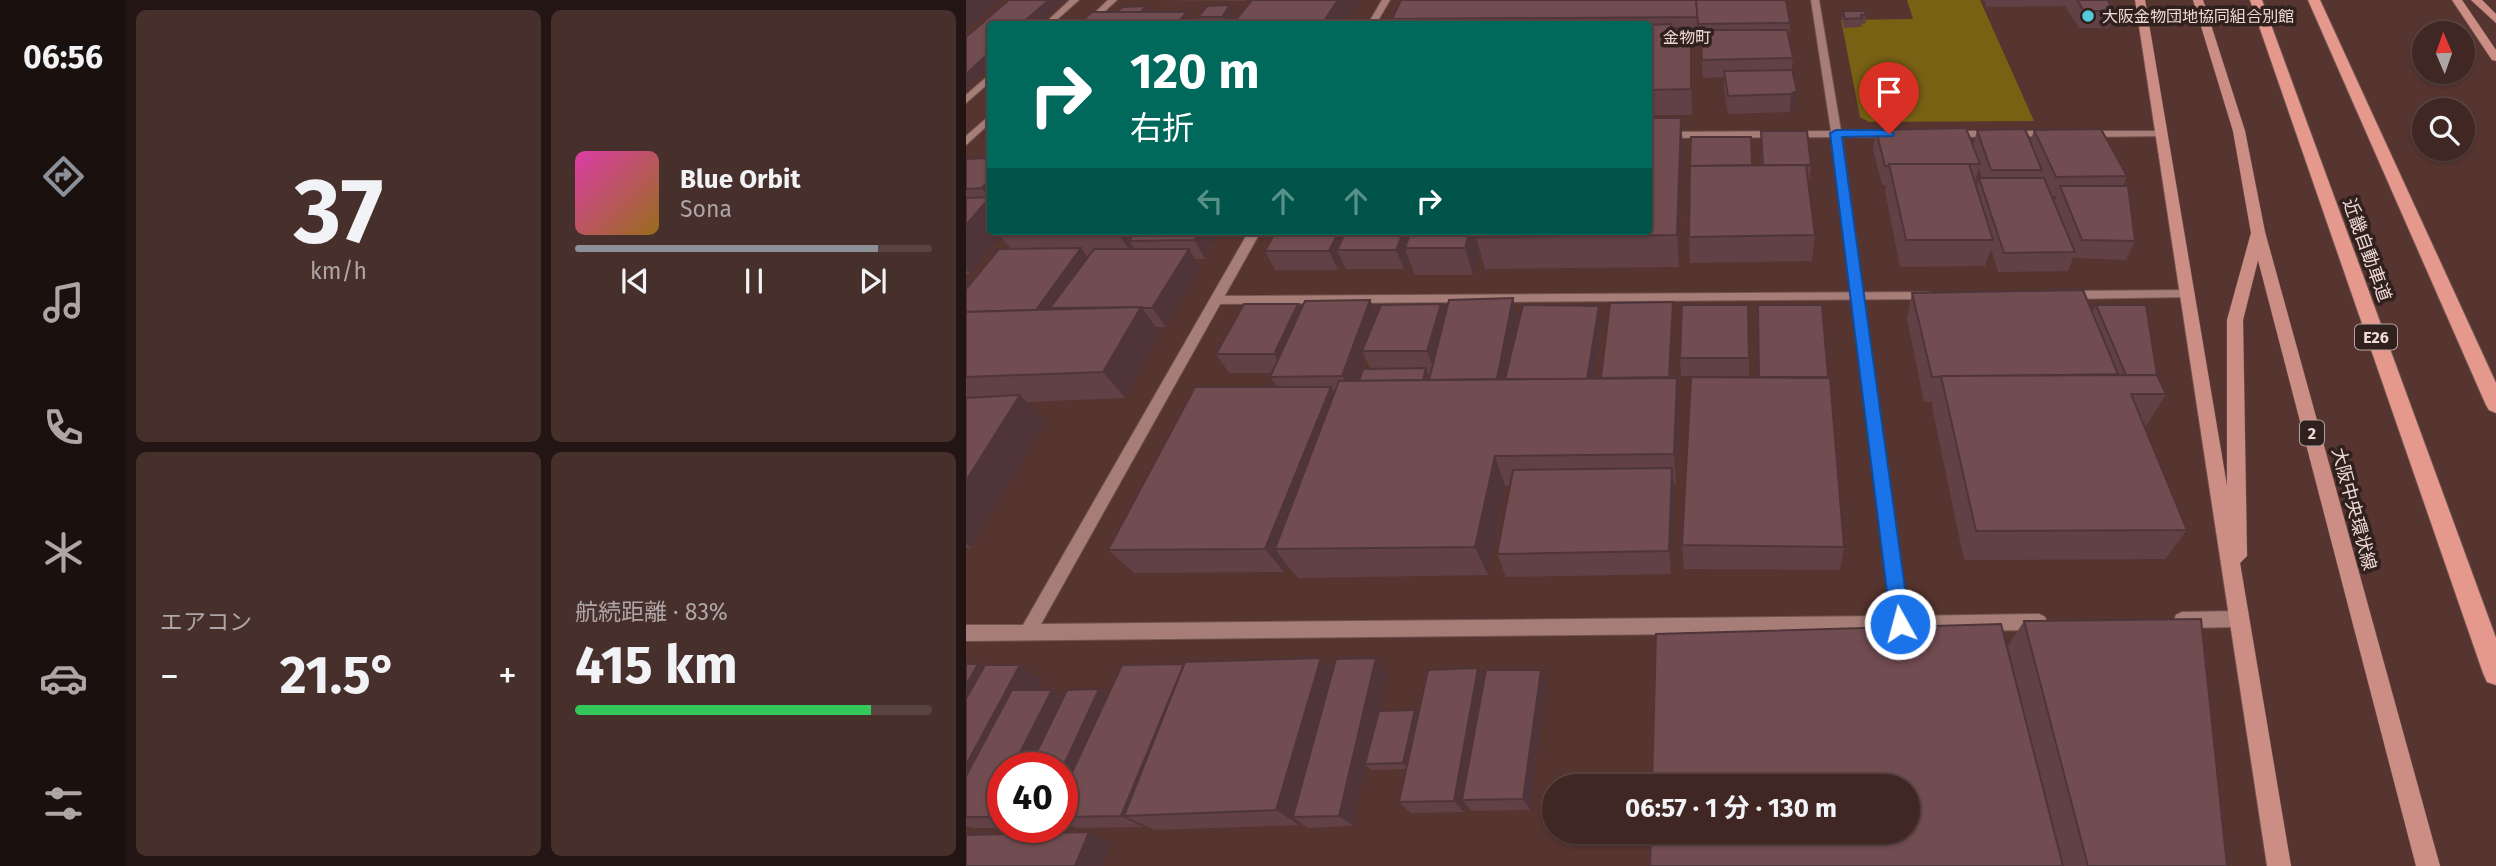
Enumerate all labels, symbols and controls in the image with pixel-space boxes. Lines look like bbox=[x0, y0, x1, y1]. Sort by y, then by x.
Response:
place label: 大阪金物団地協同組合別館 bbox=[2102, 7, 2294, 26]
marker: 大阪金物団地協同組合別館 bbox=[2080, 8, 2096, 24]
north arrow bbox=[2412, 21, 2474, 84]
map controls bbox=[2412, 21, 2475, 161]
district label: 金物町 bbox=[1663, 28, 1711, 47]
text: 06:56 bbox=[23, 38, 103, 76]
text: 120 m bbox=[1130, 42, 1260, 101]
icon: right bbox=[1015, 49, 1106, 140]
pin bbox=[1859, 62, 1919, 134]
icon: arrive bbox=[1870, 73, 1908, 111]
button: search bbox=[2412, 98, 2475, 161]
text: 右折 bbox=[1130, 109, 1194, 147]
icon: directions bbox=[39, 152, 88, 201]
text: 37 bbox=[294, 157, 383, 266]
text: Blue Orbit bbox=[680, 164, 800, 195]
icon: left bbox=[1191, 182, 1229, 220]
icon: ahead bbox=[1264, 182, 1302, 220]
icon: ahead bbox=[1337, 182, 1375, 220]
icon: right bbox=[1410, 182, 1448, 220]
text: Sona bbox=[680, 195, 732, 223]
street label: 近畿自動車道 bbox=[2338, 195, 2396, 305]
text: km/h bbox=[310, 257, 367, 285]
icon: previous bbox=[616, 262, 654, 300]
icon: pause bbox=[735, 262, 773, 300]
icon: next bbox=[854, 262, 892, 300]
icon: music bbox=[39, 278, 88, 327]
road number: E26 bbox=[2355, 324, 2397, 350]
icon: phone bbox=[39, 403, 88, 452]
road number: 2 bbox=[2300, 420, 2324, 446]
street label: 大阪中央環状線 bbox=[2327, 445, 2381, 573]
icon: climate bbox=[39, 528, 88, 577]
position arrow bbox=[1863, 587, 1937, 661]
text: 航続距離 · 83% bbox=[575, 598, 728, 626]
text: エアコン bbox=[160, 608, 252, 636]
text: 415 km bbox=[575, 634, 738, 697]
text: 21.5° bbox=[280, 644, 397, 707]
text: − bbox=[160, 653, 179, 699]
text: + bbox=[498, 653, 517, 699]
icon: car bbox=[39, 654, 88, 703]
speed limit sign: 40 bbox=[987, 752, 1078, 843]
icon: filters bbox=[39, 779, 88, 828]
text: 06:57 · 1 分 · 130 m bbox=[1625, 793, 1837, 824]

